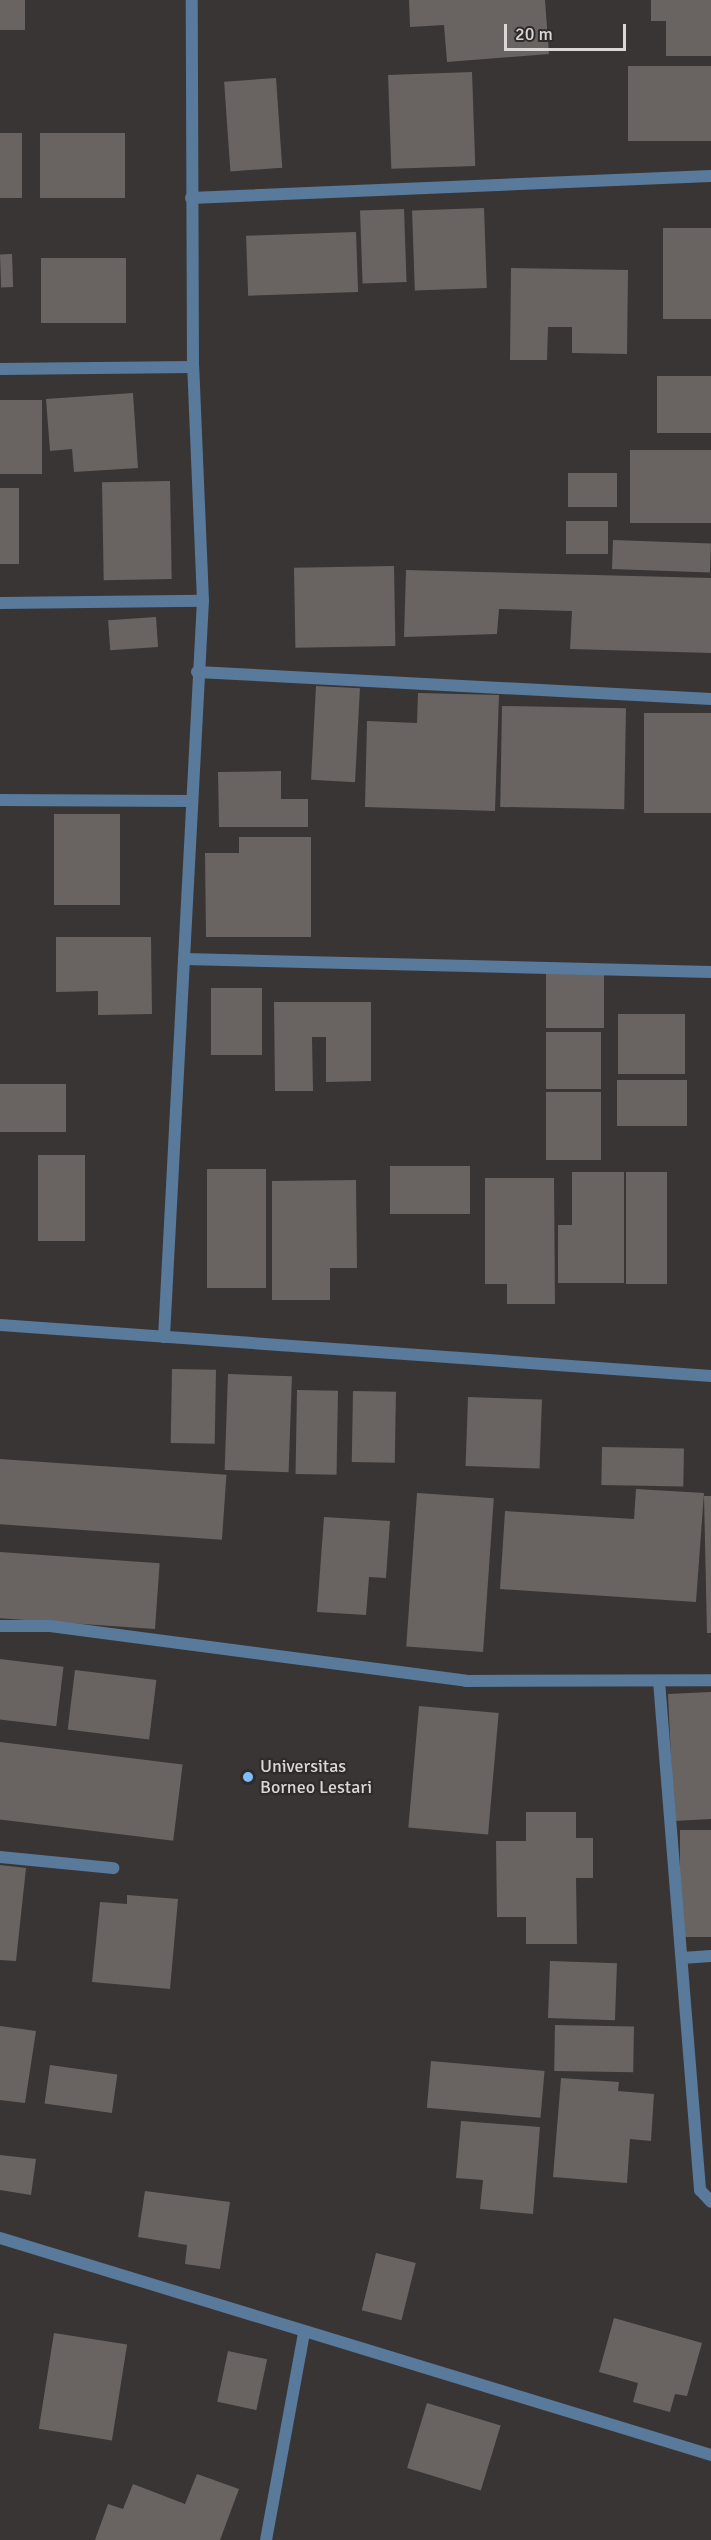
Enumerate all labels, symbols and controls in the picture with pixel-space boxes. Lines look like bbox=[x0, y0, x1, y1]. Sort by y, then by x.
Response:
scale bar bbox=[507, 12, 628, 50]
text: 20 m bbox=[515, 23, 553, 45]
place label: Universitas Borneo Lestari bbox=[260, 1756, 372, 1798]
marker: Universitas Borneo Lestari bbox=[241, 1770, 255, 1784]

